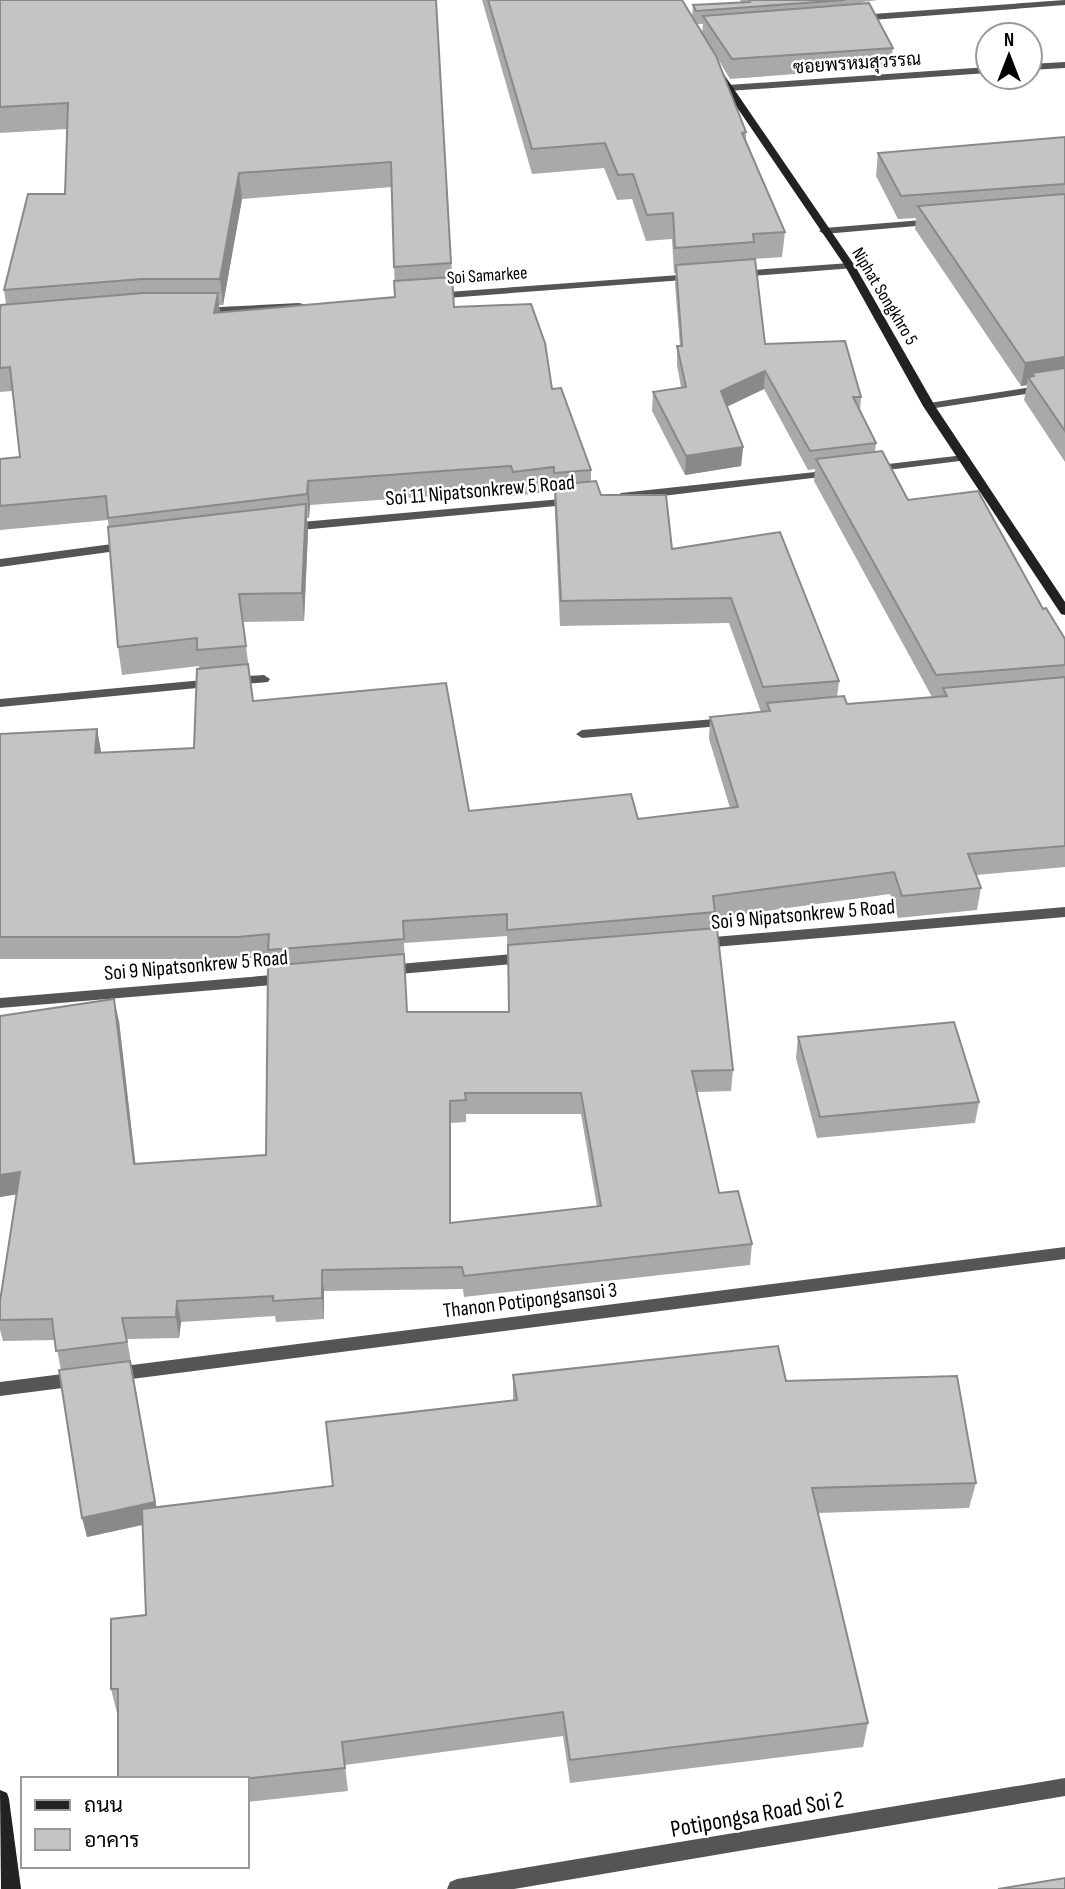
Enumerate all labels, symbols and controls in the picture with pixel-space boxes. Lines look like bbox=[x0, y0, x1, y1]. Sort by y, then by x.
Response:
north arrow bbox=[974, 21, 1044, 91]
text: N bbox=[1004, 29, 1014, 52]
street label: ซอยพรหมสุวรรณ bbox=[792, 49, 922, 79]
street label: Niphat Songkhro 5 bbox=[847, 244, 922, 349]
street label: Soi Samarkee bbox=[446, 262, 528, 289]
street label: Soi 11 Nipatsonkrew 5 Road bbox=[384, 470, 576, 511]
street label: Soi 9 Nipatsonkrew 5 Road bbox=[710, 894, 896, 935]
street label: Soi 9 Nipatsonkrew 5 Road bbox=[103, 945, 289, 986]
street label: Thanon Potipongsansoi 3 bbox=[442, 1277, 618, 1324]
legend bbox=[21, 1777, 248, 1868]
street label: Potipongsa Road Soi 2 bbox=[668, 1785, 846, 1844]
text: ถนน bbox=[84, 1793, 123, 1818]
text: อาคาร bbox=[84, 1828, 140, 1853]

